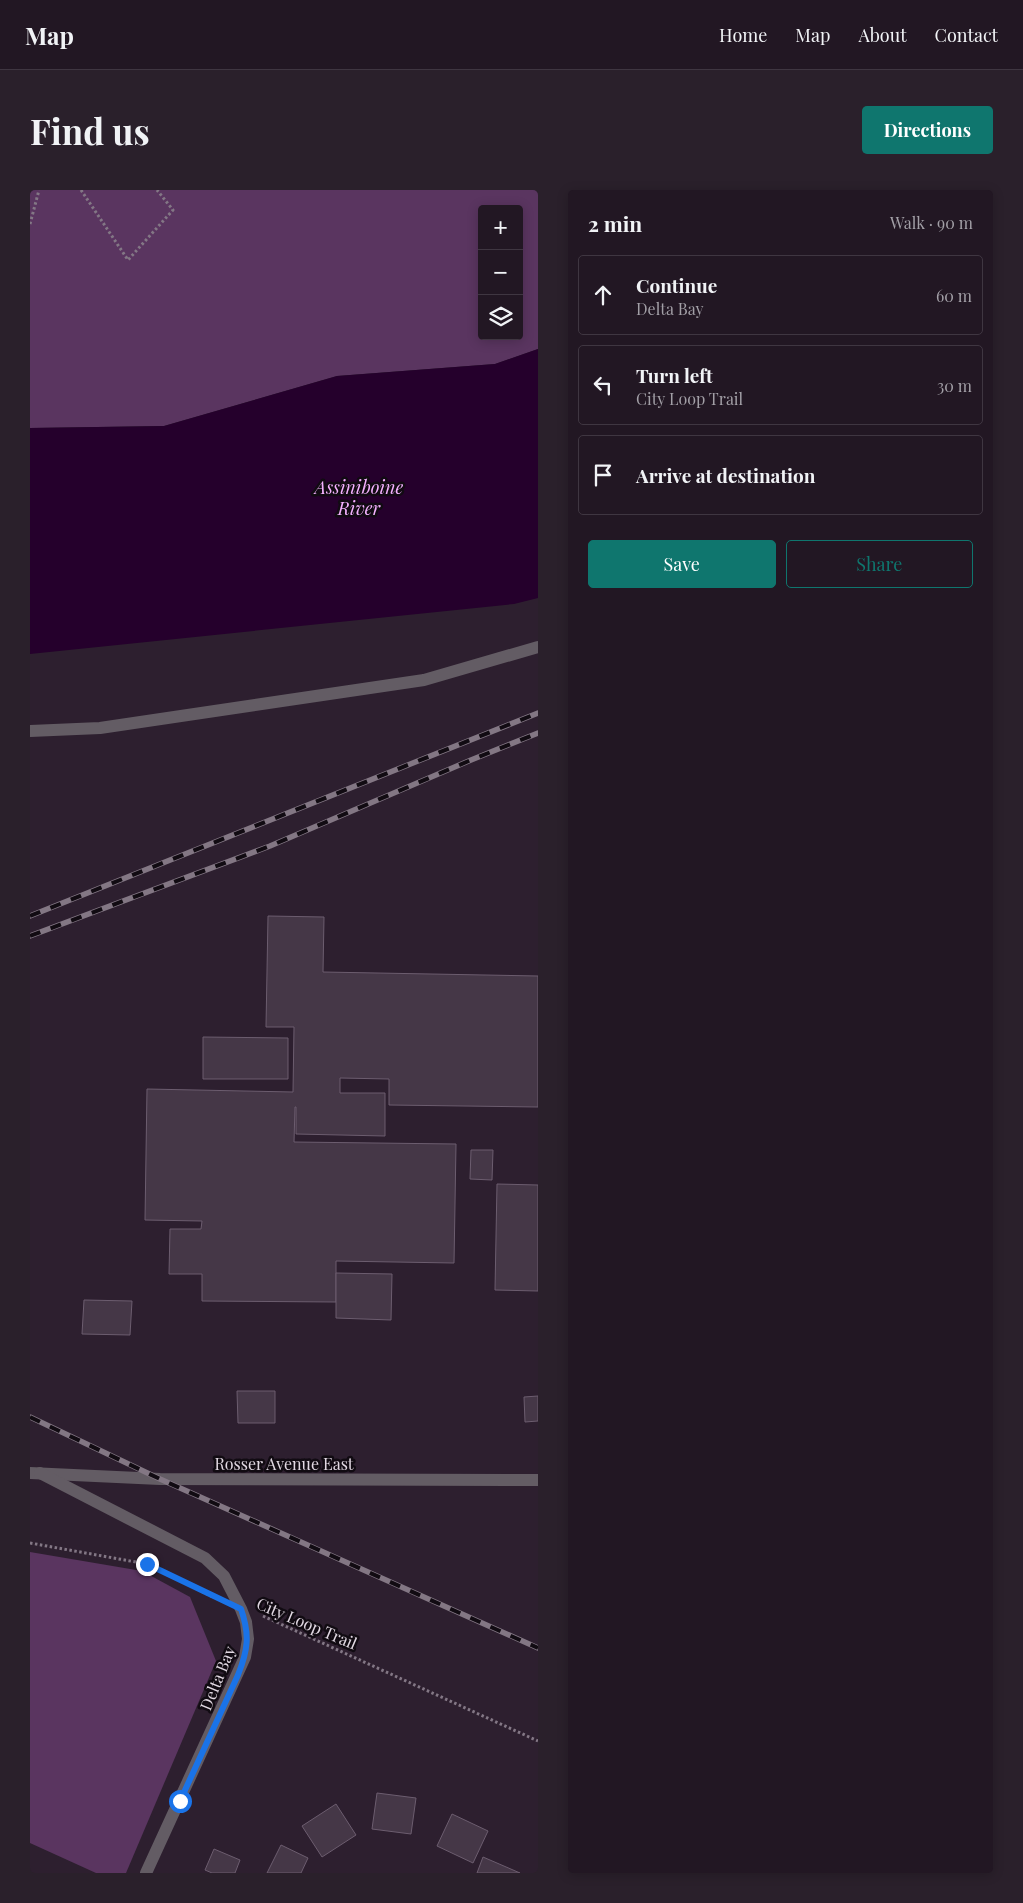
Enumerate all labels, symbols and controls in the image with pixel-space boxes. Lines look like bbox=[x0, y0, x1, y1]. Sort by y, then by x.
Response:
text: Map bbox=[25, 19, 74, 51]
text: Home bbox=[719, 23, 767, 47]
text: Map bbox=[795, 23, 830, 47]
text: About bbox=[858, 23, 907, 47]
text: Contact bbox=[935, 23, 998, 47]
button: Directions bbox=[862, 106, 993, 154]
text: Find us bbox=[30, 107, 150, 154]
map controls bbox=[478, 205, 523, 340]
button: + bbox=[478, 205, 523, 250]
text: 2 min bbox=[588, 209, 642, 237]
text: Walk · 90 m bbox=[890, 212, 973, 233]
button: − bbox=[478, 250, 523, 295]
text: Continue bbox=[636, 272, 717, 298]
icon: ahead bbox=[589, 281, 617, 309]
text: 60 m bbox=[936, 285, 972, 306]
button: layers bbox=[478, 295, 523, 340]
text: Delta Bay bbox=[636, 298, 704, 319]
text: Turn left bbox=[636, 362, 713, 388]
icon: left bbox=[589, 371, 617, 399]
text: 30 m bbox=[937, 375, 972, 396]
text: City Loop Trail bbox=[636, 388, 743, 409]
icon: arrive bbox=[589, 461, 617, 489]
text: Arrive at destination bbox=[636, 462, 816, 488]
water label: Assiniboine River bbox=[313, 475, 403, 520]
button: Save bbox=[588, 540, 776, 588]
button: Share bbox=[786, 540, 973, 588]
street label: Rosser Avenue East bbox=[214, 1453, 354, 1474]
route end bbox=[136, 1553, 159, 1576]
street label: City Loop Trail bbox=[254, 1592, 361, 1654]
street label: Delta Bay bbox=[195, 1643, 239, 1713]
route start bbox=[169, 1790, 192, 1813]

